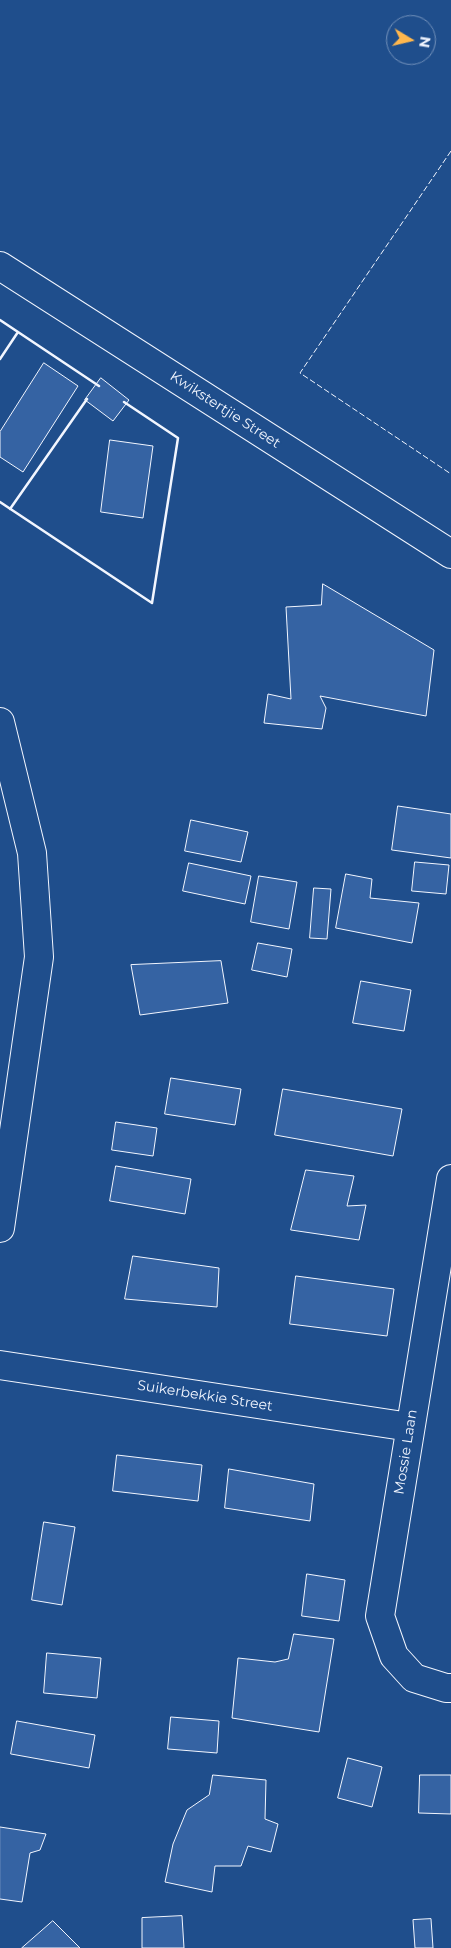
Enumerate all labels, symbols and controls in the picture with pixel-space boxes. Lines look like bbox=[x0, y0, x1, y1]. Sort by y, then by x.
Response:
north arrow bbox=[386, 15, 436, 65]
text: N bbox=[415, 35, 435, 49]
street label: Kwikstertjie Street bbox=[167, 368, 283, 452]
street label: Suikerbekkie Street bbox=[136, 1377, 274, 1415]
street label: Mossie Laan bbox=[391, 1408, 421, 1496]

